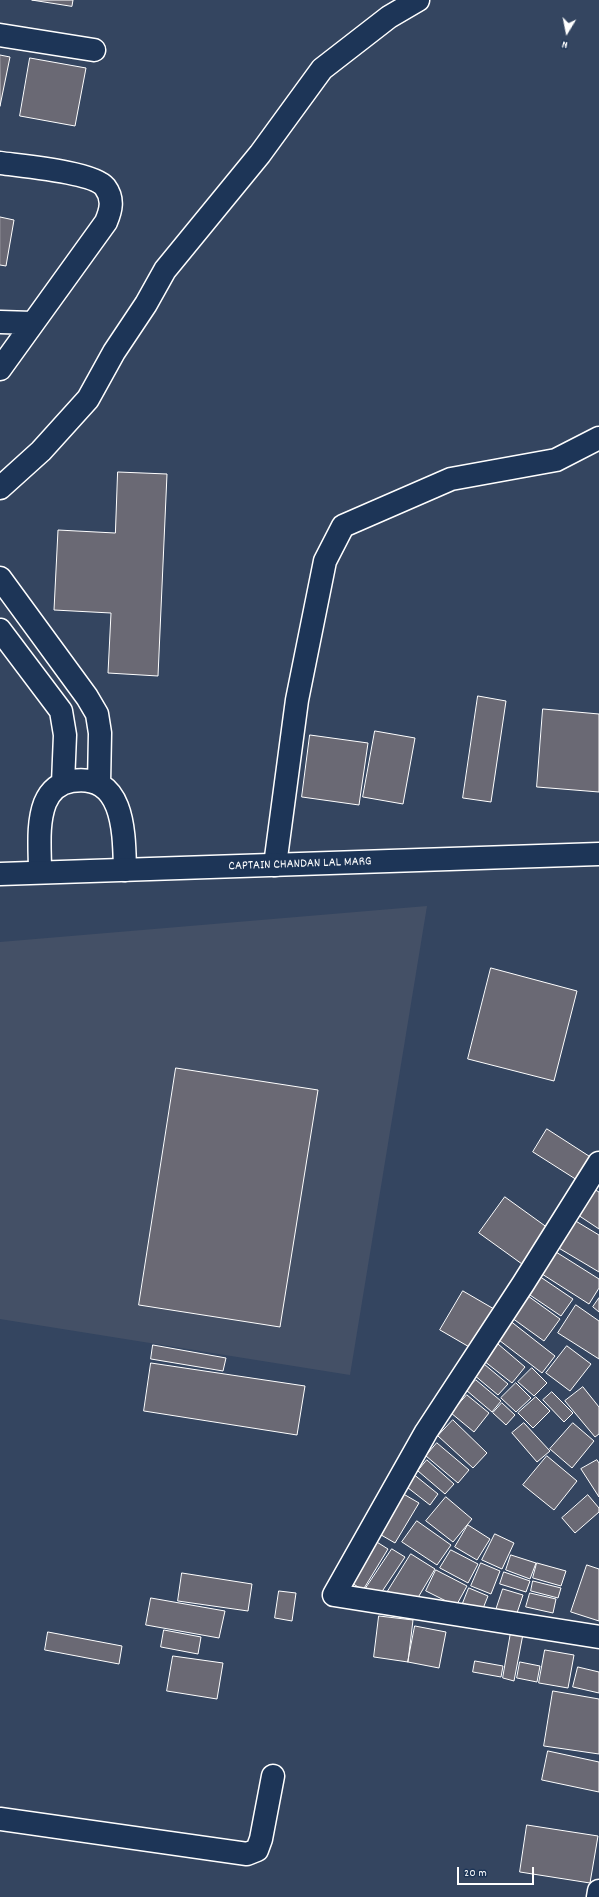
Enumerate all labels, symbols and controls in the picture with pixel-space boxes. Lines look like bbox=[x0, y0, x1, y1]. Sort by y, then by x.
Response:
north arrow bbox=[547, 12, 587, 52]
text: N bbox=[561, 35, 569, 52]
street label: CAPTAIN CHANDAN LAL MARG bbox=[228, 855, 372, 875]
scale bar bbox=[459, 1859, 536, 1885]
text: 20 m bbox=[464, 1865, 487, 1882]

